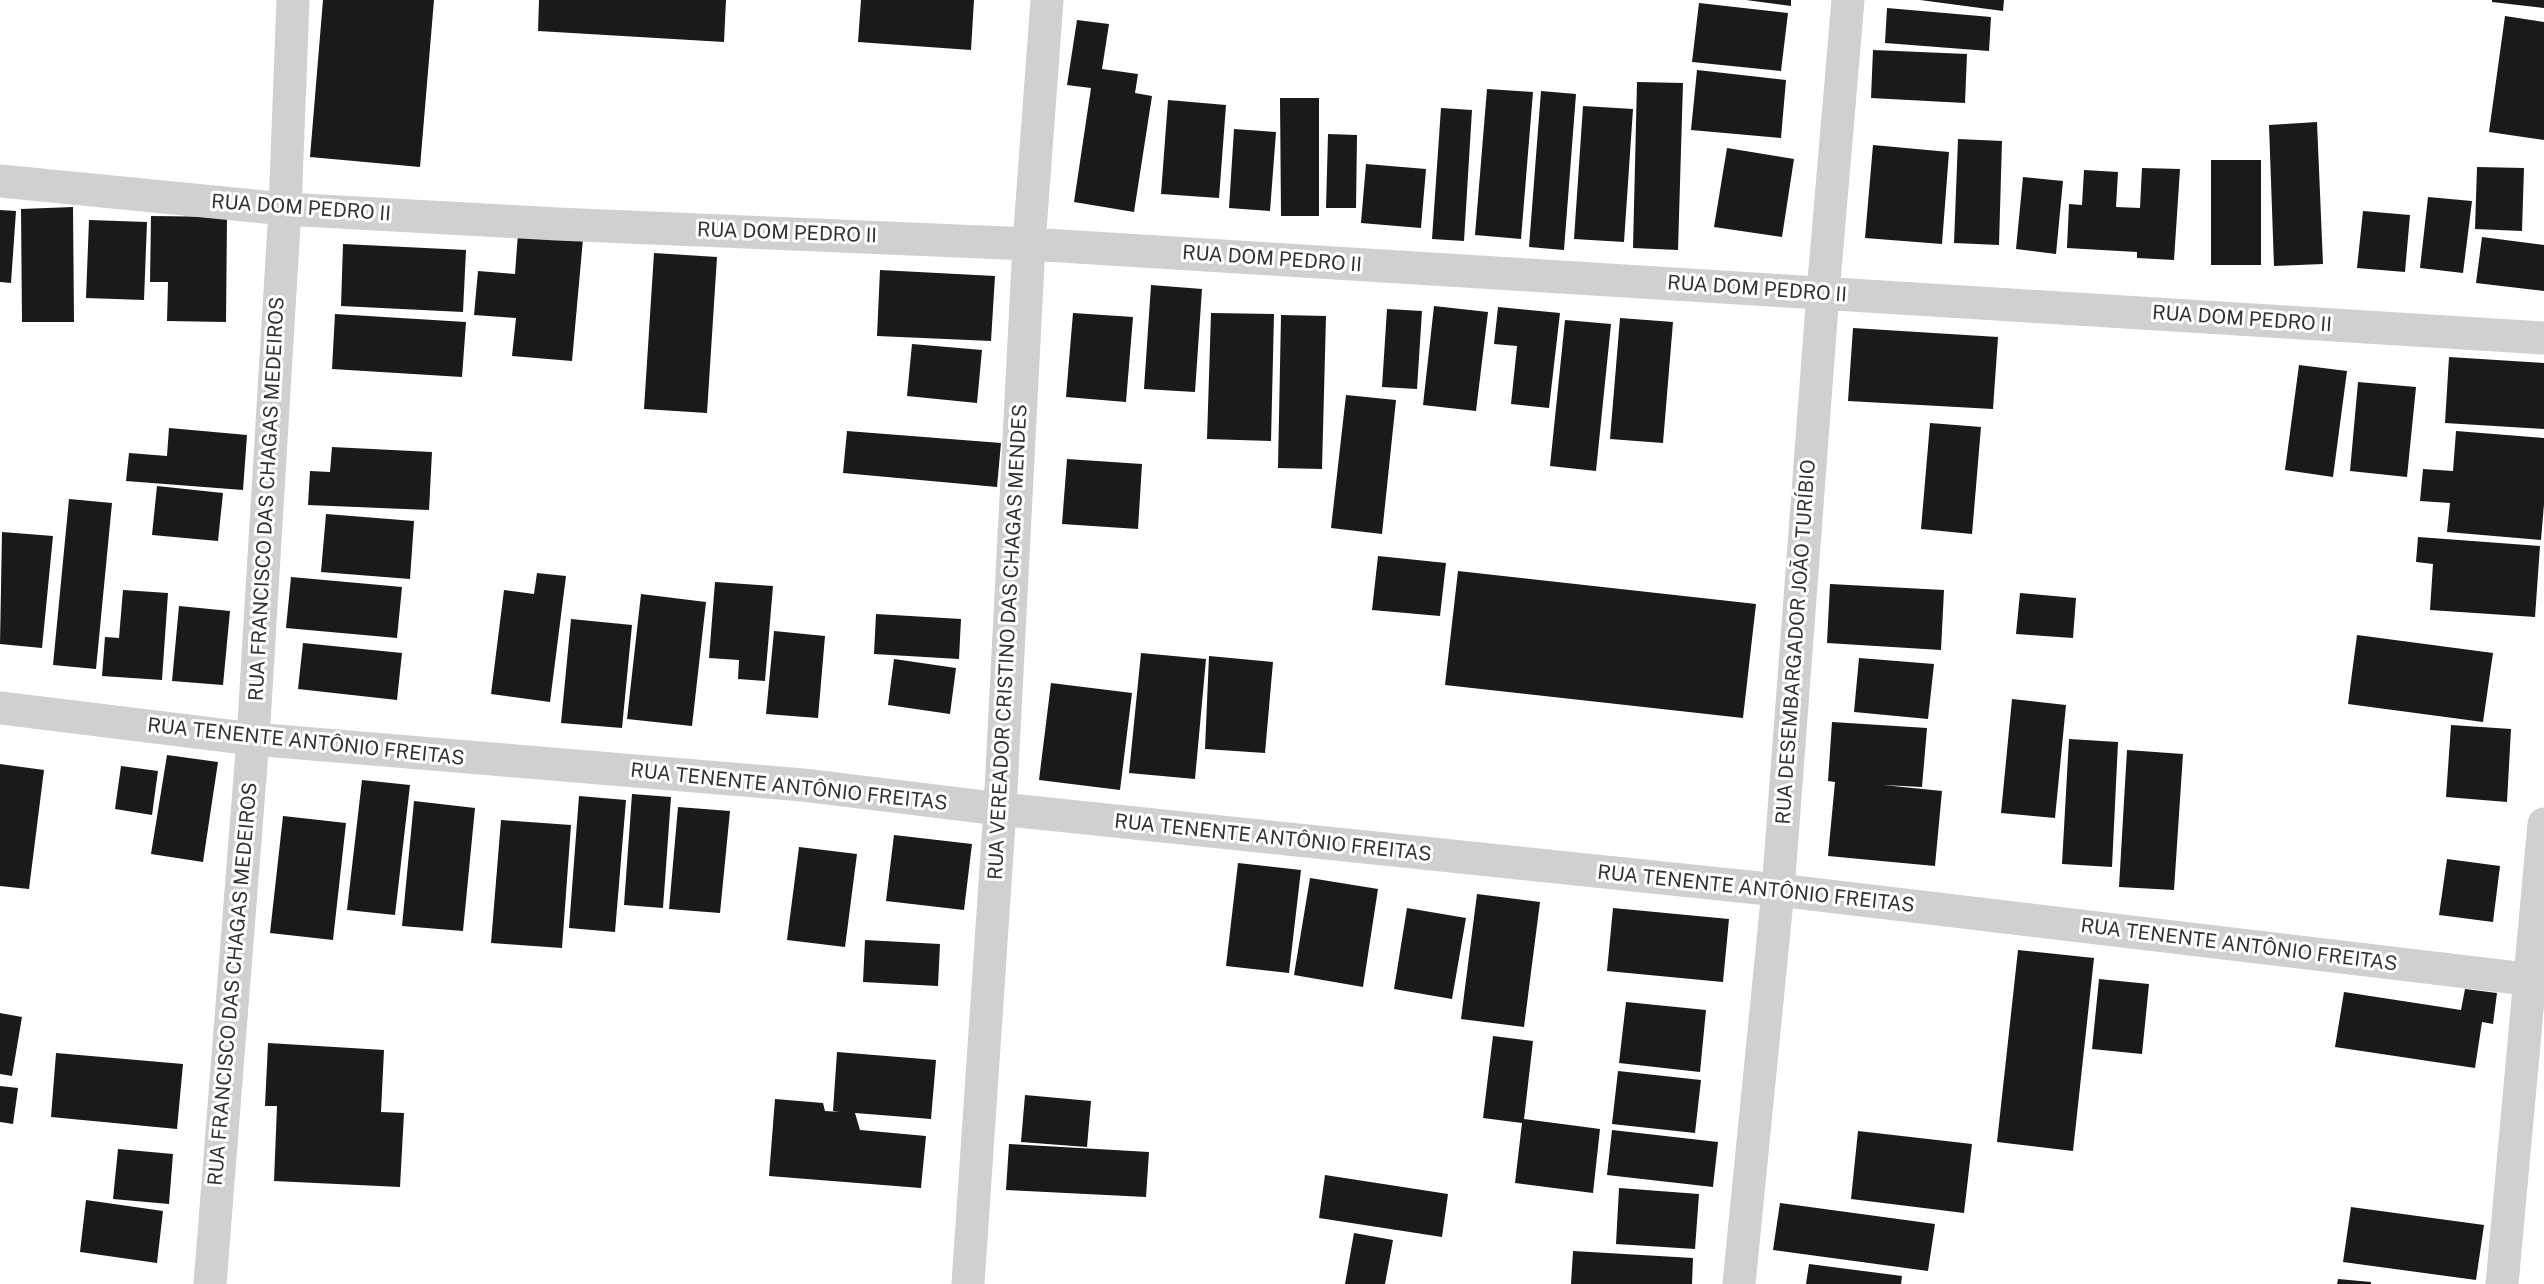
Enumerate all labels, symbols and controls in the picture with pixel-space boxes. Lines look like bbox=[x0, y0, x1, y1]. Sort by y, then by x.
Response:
street label: RUA DOM PEDRO II bbox=[210, 190, 392, 226]
street label: RUA DOM PEDRO II bbox=[697, 218, 877, 248]
street label: RUA DOM PEDRO II bbox=[1181, 241, 1363, 277]
street label: RUA DOM PEDRO II bbox=[1666, 271, 1848, 307]
street label: RUA FRANCISCO DAS CHAGAS MEDEIROS bbox=[244, 296, 290, 702]
street label: RUA DOM PEDRO II bbox=[2151, 301, 2333, 337]
street label: RUA VEREADOR CRISTINO DAS CHAGAS MENDES bbox=[984, 403, 1032, 881]
street label: RUA DESEMBARGADOR JOÃO TURÍBIO bbox=[1771, 459, 1821, 825]
street label: RUA TENENTE ANTÔNIO FREITAS bbox=[146, 713, 466, 771]
street label: RUA TENENTE ANTÔNIO FREITAS bbox=[629, 758, 949, 816]
street label: RUA FRANCISCO DAS CHAGAS MEDEIROS bbox=[203, 781, 263, 1187]
street label: RUA TENENTE ANTÔNIO FREITAS bbox=[1113, 809, 1433, 867]
street label: RUA TENENTE ANTÔNIO FREITAS bbox=[1596, 860, 1916, 918]
street label: RUA TENENTE ANTÔNIO FREITAS bbox=[2079, 914, 2399, 976]

